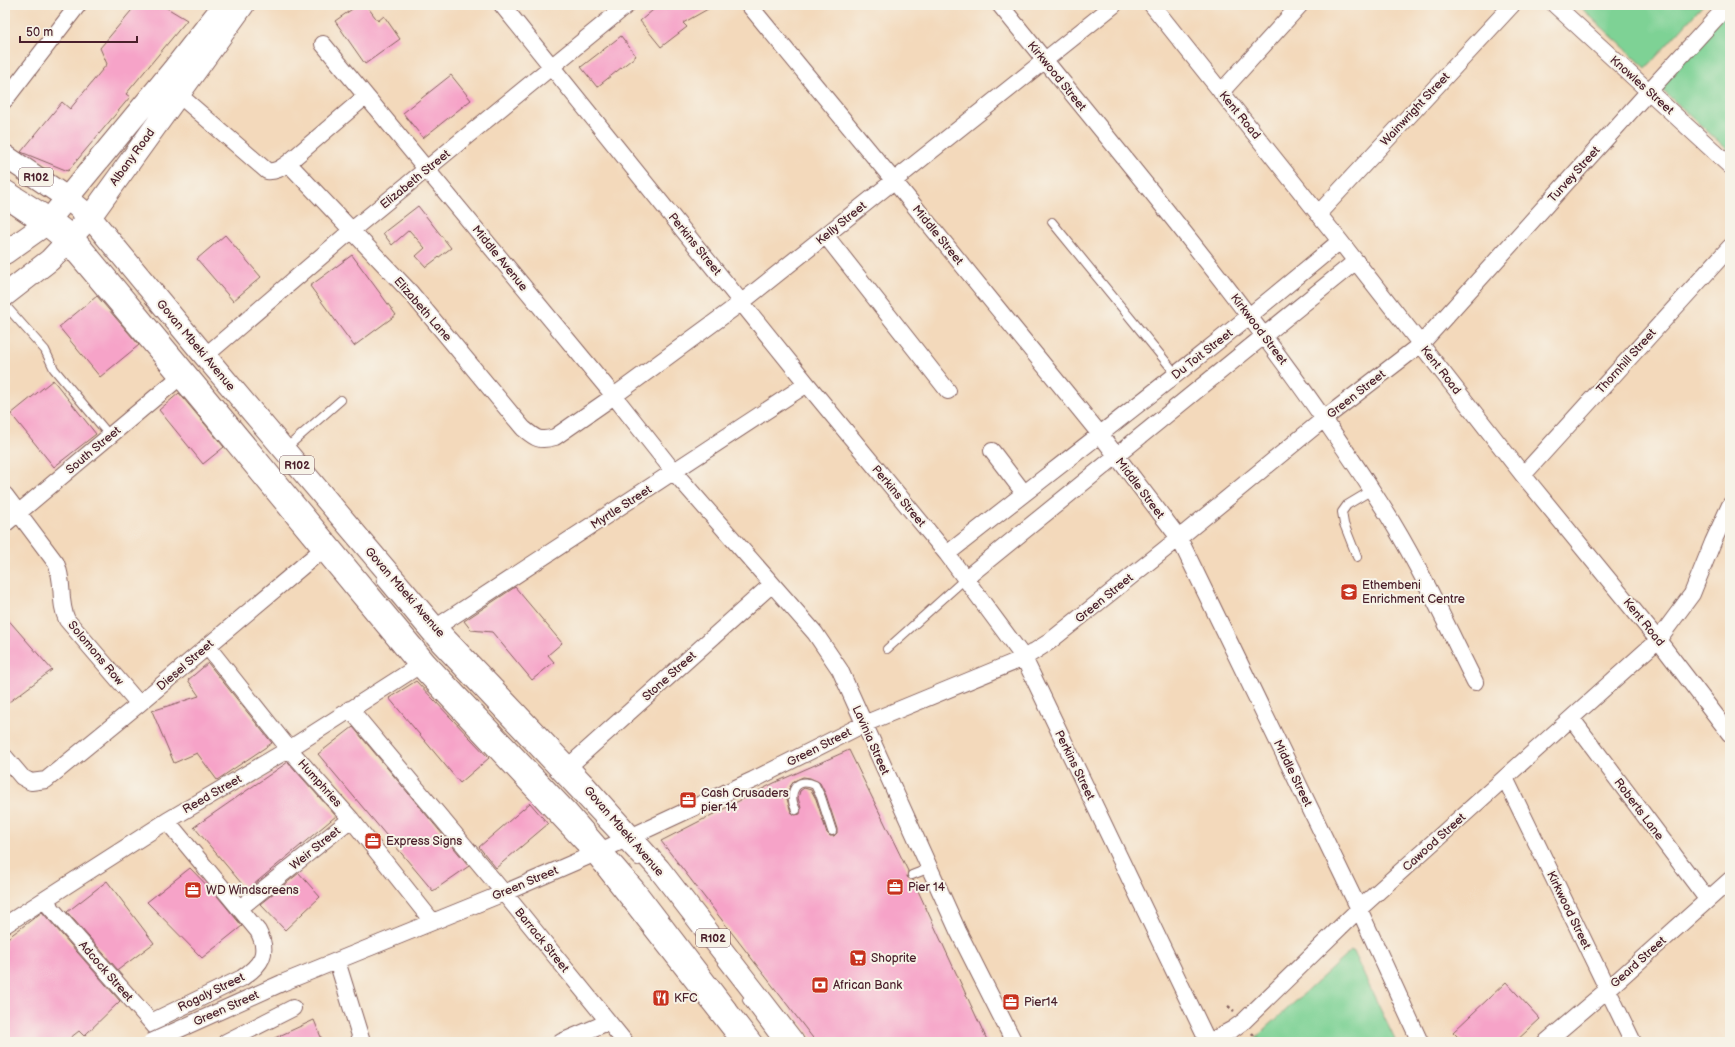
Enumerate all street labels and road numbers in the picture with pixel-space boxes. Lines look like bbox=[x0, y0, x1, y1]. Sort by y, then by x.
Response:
street label: Kirkwood Street bbox=[1024, 38, 1089, 114]
street label: Knowles Street bbox=[1607, 53, 1677, 118]
street label: Wainwright Street bbox=[1378, 69, 1453, 149]
street label: Kent Road bbox=[1216, 88, 1264, 142]
street label: Albany Road bbox=[107, 126, 158, 189]
street label: Turvey Street bbox=[1545, 143, 1604, 206]
street label: Elizabeth Street bbox=[377, 146, 454, 212]
road number: R102 bbox=[19, 168, 53, 186]
street label: Kelly Street bbox=[813, 198, 870, 248]
street label: Middle Street bbox=[909, 202, 966, 268]
street label: Perkins Street bbox=[665, 210, 725, 279]
street label: Middle Avenue bbox=[469, 222, 531, 294]
street label: Elizabeth Lane bbox=[391, 274, 455, 345]
street label: Kirkwood Street bbox=[1227, 291, 1290, 368]
street label: Govan Mbeki Avenue bbox=[153, 297, 238, 394]
street label: Du Toit Street bbox=[1169, 326, 1236, 383]
street label: Thornhill Street bbox=[1593, 326, 1660, 397]
street label: Kent Road bbox=[1417, 343, 1464, 398]
street label: Green Street bbox=[1324, 367, 1389, 422]
street label: South Street bbox=[63, 423, 124, 478]
street label: Middle Street bbox=[1112, 455, 1168, 522]
road number: R102 bbox=[280, 456, 314, 474]
street label: Perkins Street bbox=[868, 462, 929, 530]
street label: Myrtle Street bbox=[588, 482, 655, 533]
street label: Govan Mbeki Avenue bbox=[361, 544, 448, 640]
street label: Green Street bbox=[1072, 570, 1136, 626]
street label: Kent Road bbox=[1620, 595, 1668, 649]
street label: Solomons Row bbox=[64, 618, 127, 689]
street label: Diesel Street bbox=[154, 636, 217, 694]
street label: Stone Street bbox=[639, 648, 700, 704]
street label: Lavinia Street bbox=[849, 703, 893, 777]
street label: Green Street bbox=[785, 725, 854, 770]
street label: Perkins Street bbox=[1051, 728, 1098, 803]
street label: Middle Street bbox=[1270, 737, 1315, 809]
street label: Humphries bbox=[294, 756, 345, 810]
street label: Reed Street bbox=[180, 771, 245, 817]
street label: Roberts Lane bbox=[1610, 775, 1667, 843]
street label: Govan Mbeki Avenue bbox=[580, 783, 667, 879]
street label: Cawood Street bbox=[1400, 810, 1469, 875]
street label: Weir Street bbox=[287, 823, 344, 873]
street label: Green Street bbox=[490, 863, 561, 904]
street label: Kirkwood Street bbox=[1543, 869, 1594, 952]
street label: Barrack Street bbox=[511, 905, 572, 976]
road number: R102 bbox=[696, 929, 730, 947]
street label: Geard Street bbox=[1607, 933, 1670, 991]
street label: Adcock Street bbox=[75, 938, 136, 1005]
street label: Rogaly Street bbox=[175, 970, 247, 1015]
street label: Green Street bbox=[191, 987, 262, 1030]

